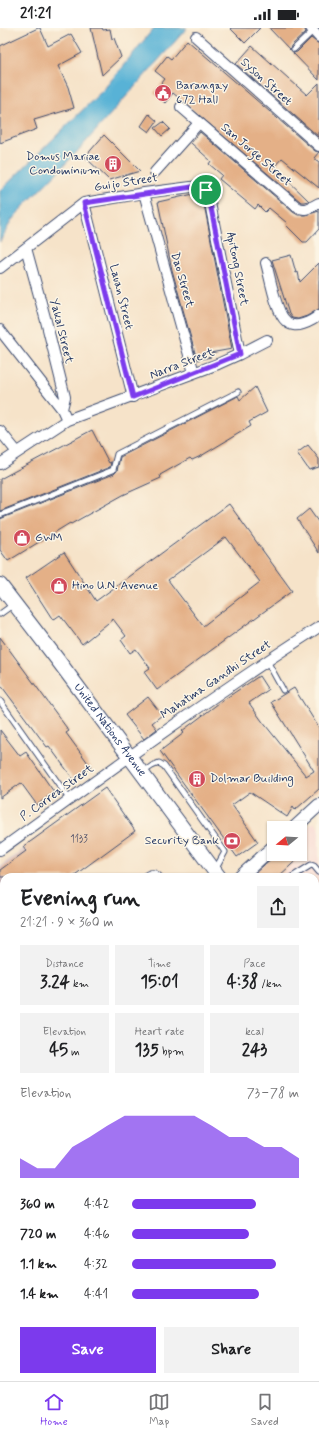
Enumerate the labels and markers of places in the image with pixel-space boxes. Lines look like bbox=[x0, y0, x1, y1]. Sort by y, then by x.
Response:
place label: Barangay 672 Hall bbox=[176, 78, 228, 108]
public building icon: Barangay 672 Hall bbox=[153, 83, 173, 103]
place label: Domus Mariae Condominium bbox=[26, 149, 100, 179]
building icon: Domus Mariae Condominium bbox=[103, 154, 123, 174]
pin bbox=[189, 173, 223, 207]
shop icon: GWM bbox=[12, 528, 32, 548]
place label: GWM bbox=[35, 530, 63, 546]
shop icon: Hino U.N. Avenue bbox=[49, 576, 69, 596]
place label: Hino U.N. Avenue bbox=[72, 578, 158, 594]
building icon: Dolmar Building bbox=[187, 769, 207, 789]
place label: Dolmar Building bbox=[210, 771, 294, 787]
bank icon: Security Bank bbox=[222, 831, 242, 851]
place label: Security Bank bbox=[145, 833, 219, 849]

